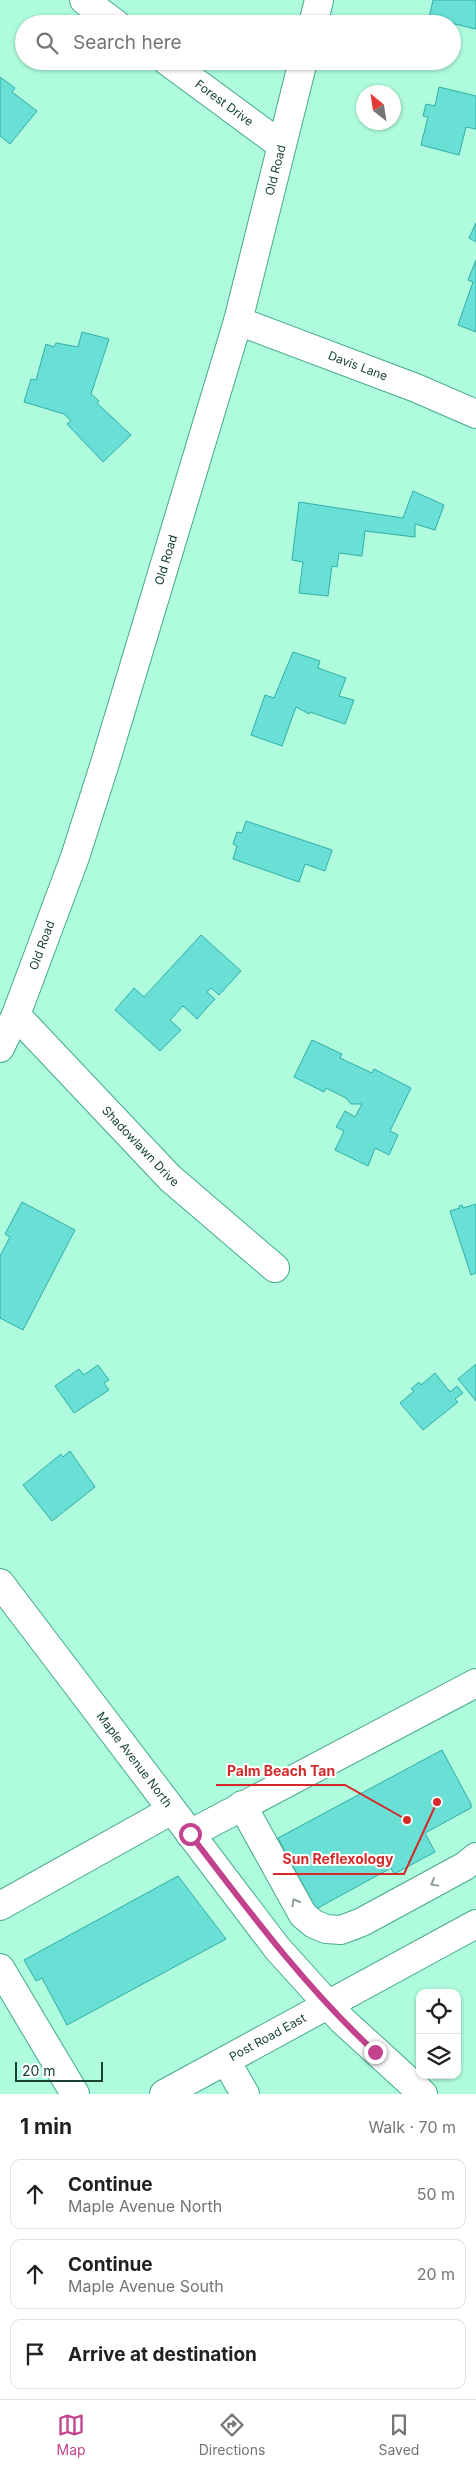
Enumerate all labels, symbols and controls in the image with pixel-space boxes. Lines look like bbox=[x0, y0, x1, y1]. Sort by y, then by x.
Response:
search box bbox=[15, 15, 461, 70]
icon: search bbox=[33, 29, 61, 57]
text: Search here bbox=[73, 31, 182, 54]
street label: Forest Drive bbox=[192, 76, 257, 129]
north arrow bbox=[356, 85, 401, 130]
street label: Old Road bbox=[262, 143, 289, 197]
street label: Davis Lane bbox=[326, 348, 390, 384]
street label: Old Road bbox=[151, 533, 180, 587]
street label: Old Road bbox=[25, 918, 58, 972]
street label: Shadowlawn Drive bbox=[99, 1103, 182, 1190]
street label: Maple Avenue North bbox=[94, 1709, 176, 1810]
callout: Palm Beach Tan bbox=[216, 1756, 345, 1785]
text: Palm Beach Tan bbox=[227, 1762, 335, 1779]
route start bbox=[179, 1823, 202, 1846]
callout: Sun Reflexology bbox=[273, 1845, 404, 1874]
text: Sun Reflexology bbox=[283, 1850, 394, 1867]
one-way arrow bbox=[431, 1876, 440, 1886]
one-way arrow bbox=[291, 1898, 301, 1907]
map controls bbox=[416, 1989, 461, 2079]
button: locate bbox=[416, 1989, 461, 2034]
street label: Post Road East bbox=[226, 2010, 308, 2064]
button: layers bbox=[416, 2034, 461, 2079]
route end bbox=[364, 2041, 387, 2064]
scale bar bbox=[15, 2059, 102, 2082]
text: 20 m bbox=[22, 2062, 56, 2079]
text: 1 min bbox=[20, 2114, 72, 2139]
text: Walk · 70 m bbox=[368, 2117, 456, 2137]
text: Continue bbox=[68, 2173, 153, 2196]
icon: ahead bbox=[21, 2180, 49, 2208]
text: 50 m bbox=[417, 2184, 455, 2204]
text: Maple Avenue North bbox=[68, 2196, 222, 2216]
text: Continue bbox=[68, 2253, 153, 2276]
icon: ahead bbox=[21, 2260, 49, 2288]
text: 20 m bbox=[417, 2264, 455, 2284]
text: Maple Avenue South bbox=[68, 2276, 224, 2296]
icon: arrive bbox=[21, 2340, 49, 2368]
text: Arrive at destination bbox=[68, 2343, 257, 2366]
tab: Map bbox=[57, 2411, 86, 2458]
tab: Directions bbox=[199, 2411, 265, 2458]
tab: Saved bbox=[378, 2411, 419, 2458]

